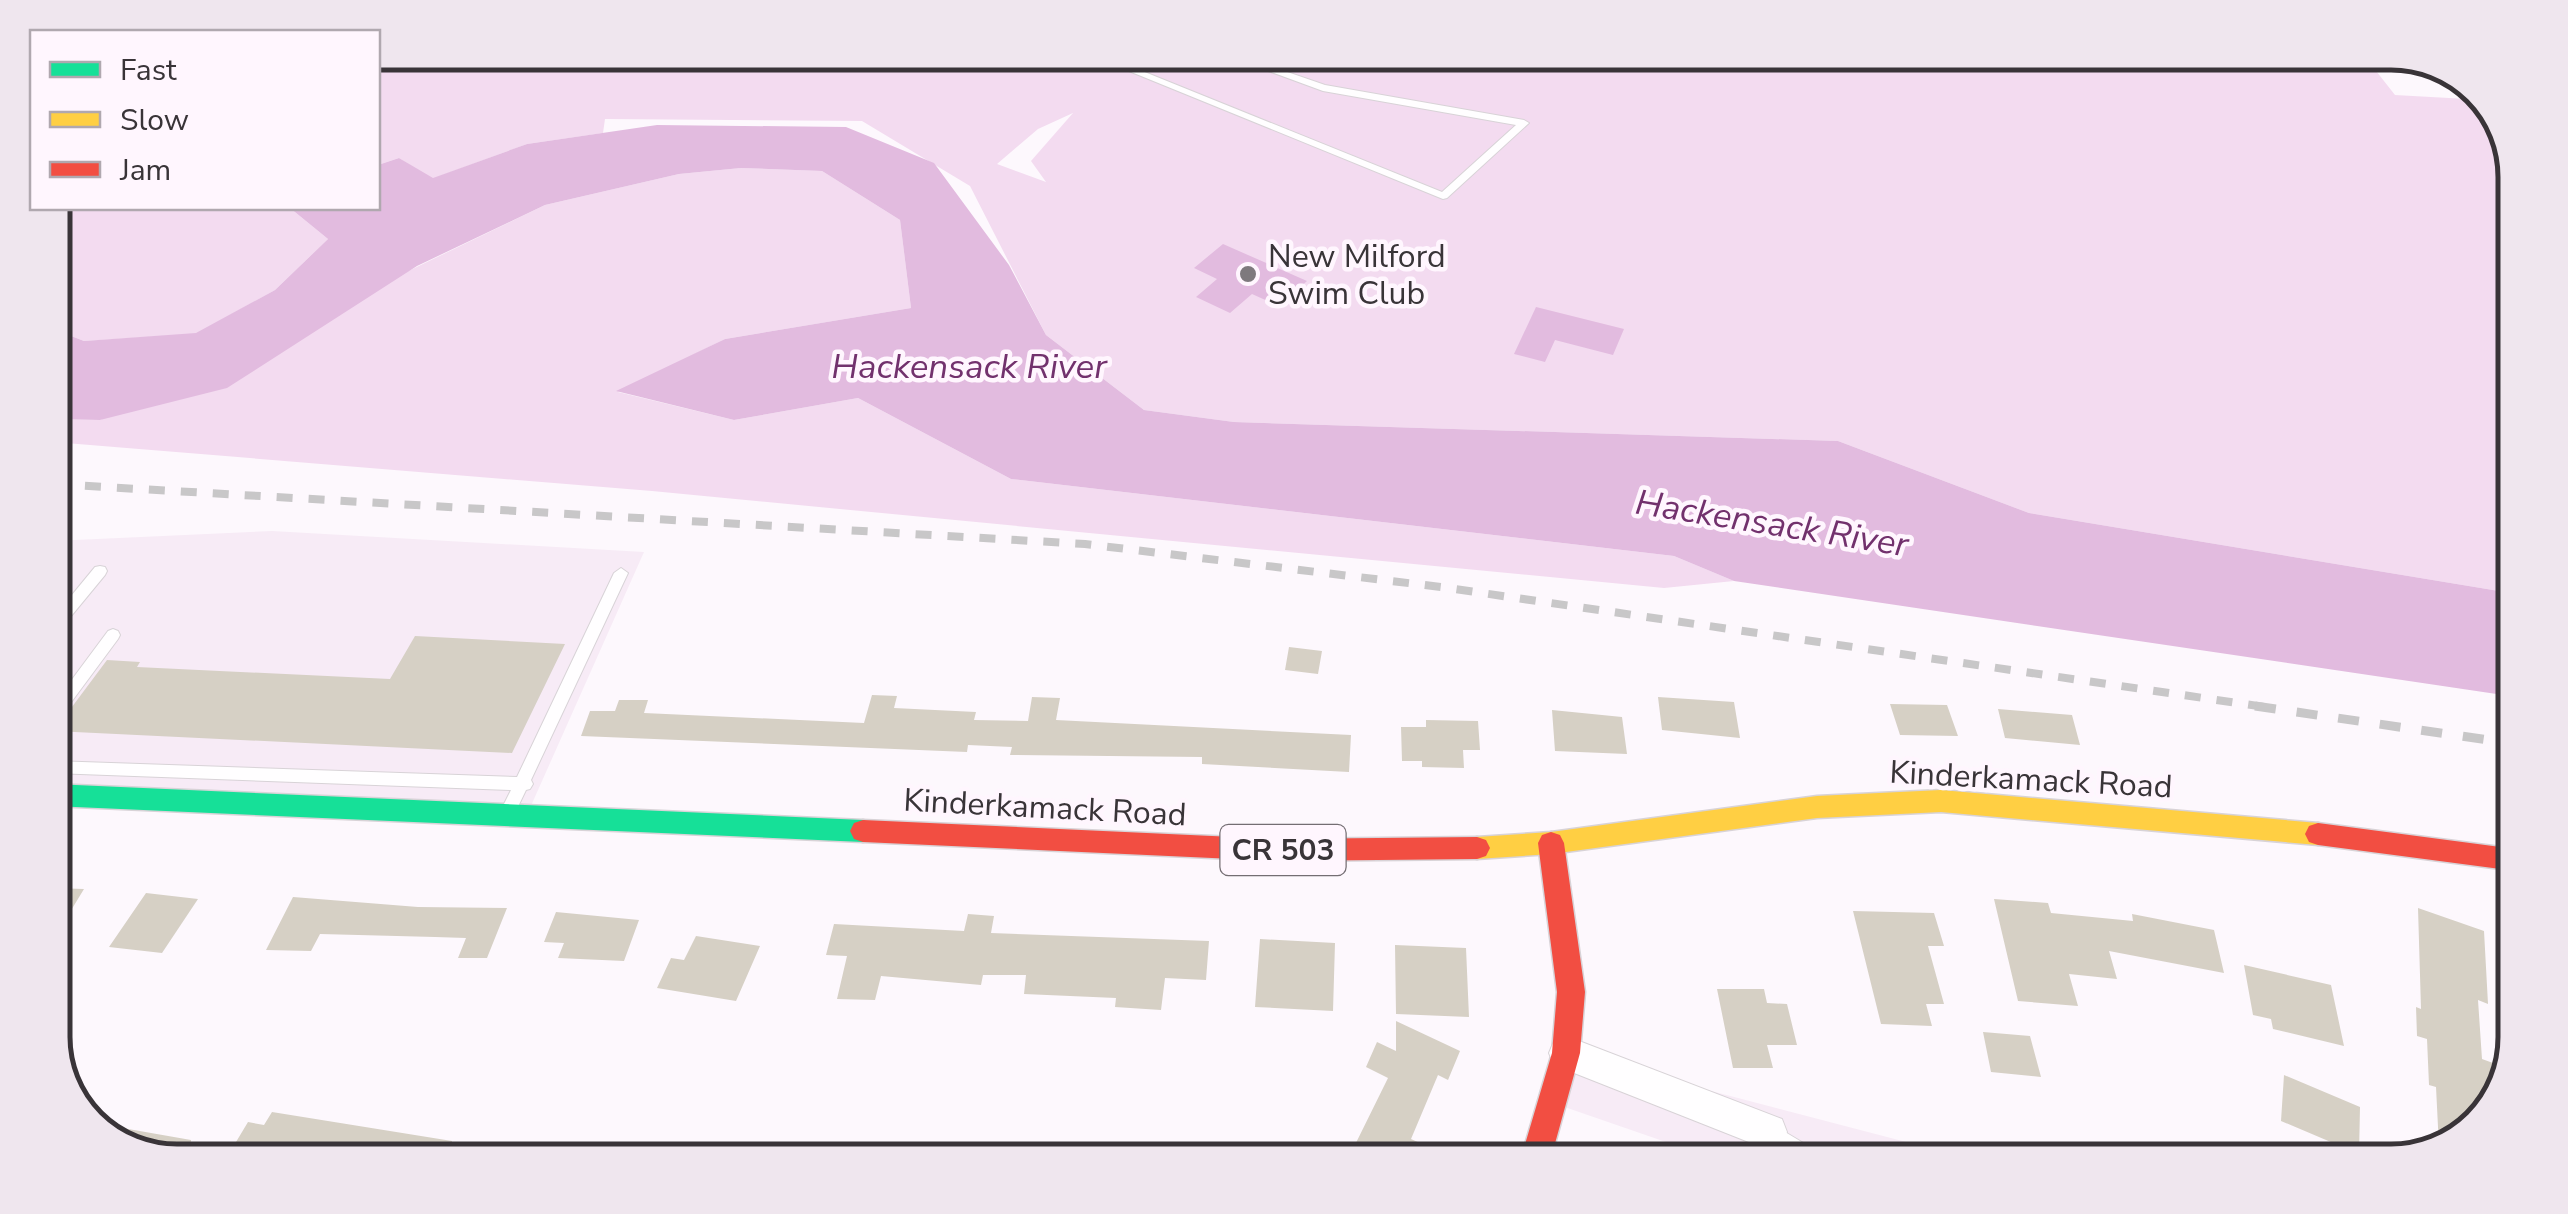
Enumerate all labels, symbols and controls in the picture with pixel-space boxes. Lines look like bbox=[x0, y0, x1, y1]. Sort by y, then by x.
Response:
legend bbox=[30, 30, 380, 210]
text: Fast bbox=[120, 50, 177, 91]
text: Slow bbox=[120, 100, 189, 141]
text: Jam bbox=[119, 150, 171, 191]
place label: New Milford Swim Club bbox=[1268, 235, 1446, 315]
marker: New Milford Swim Club bbox=[1237, 263, 1259, 285]
water label: Hackensack River bbox=[831, 343, 1108, 390]
water label: Hackensack River bbox=[1632, 479, 1913, 568]
street label: Kinderkamack Road bbox=[1888, 751, 2174, 808]
street label: Kinderkamack Road bbox=[902, 779, 1188, 836]
road number: CR 503 bbox=[1220, 825, 1346, 875]

